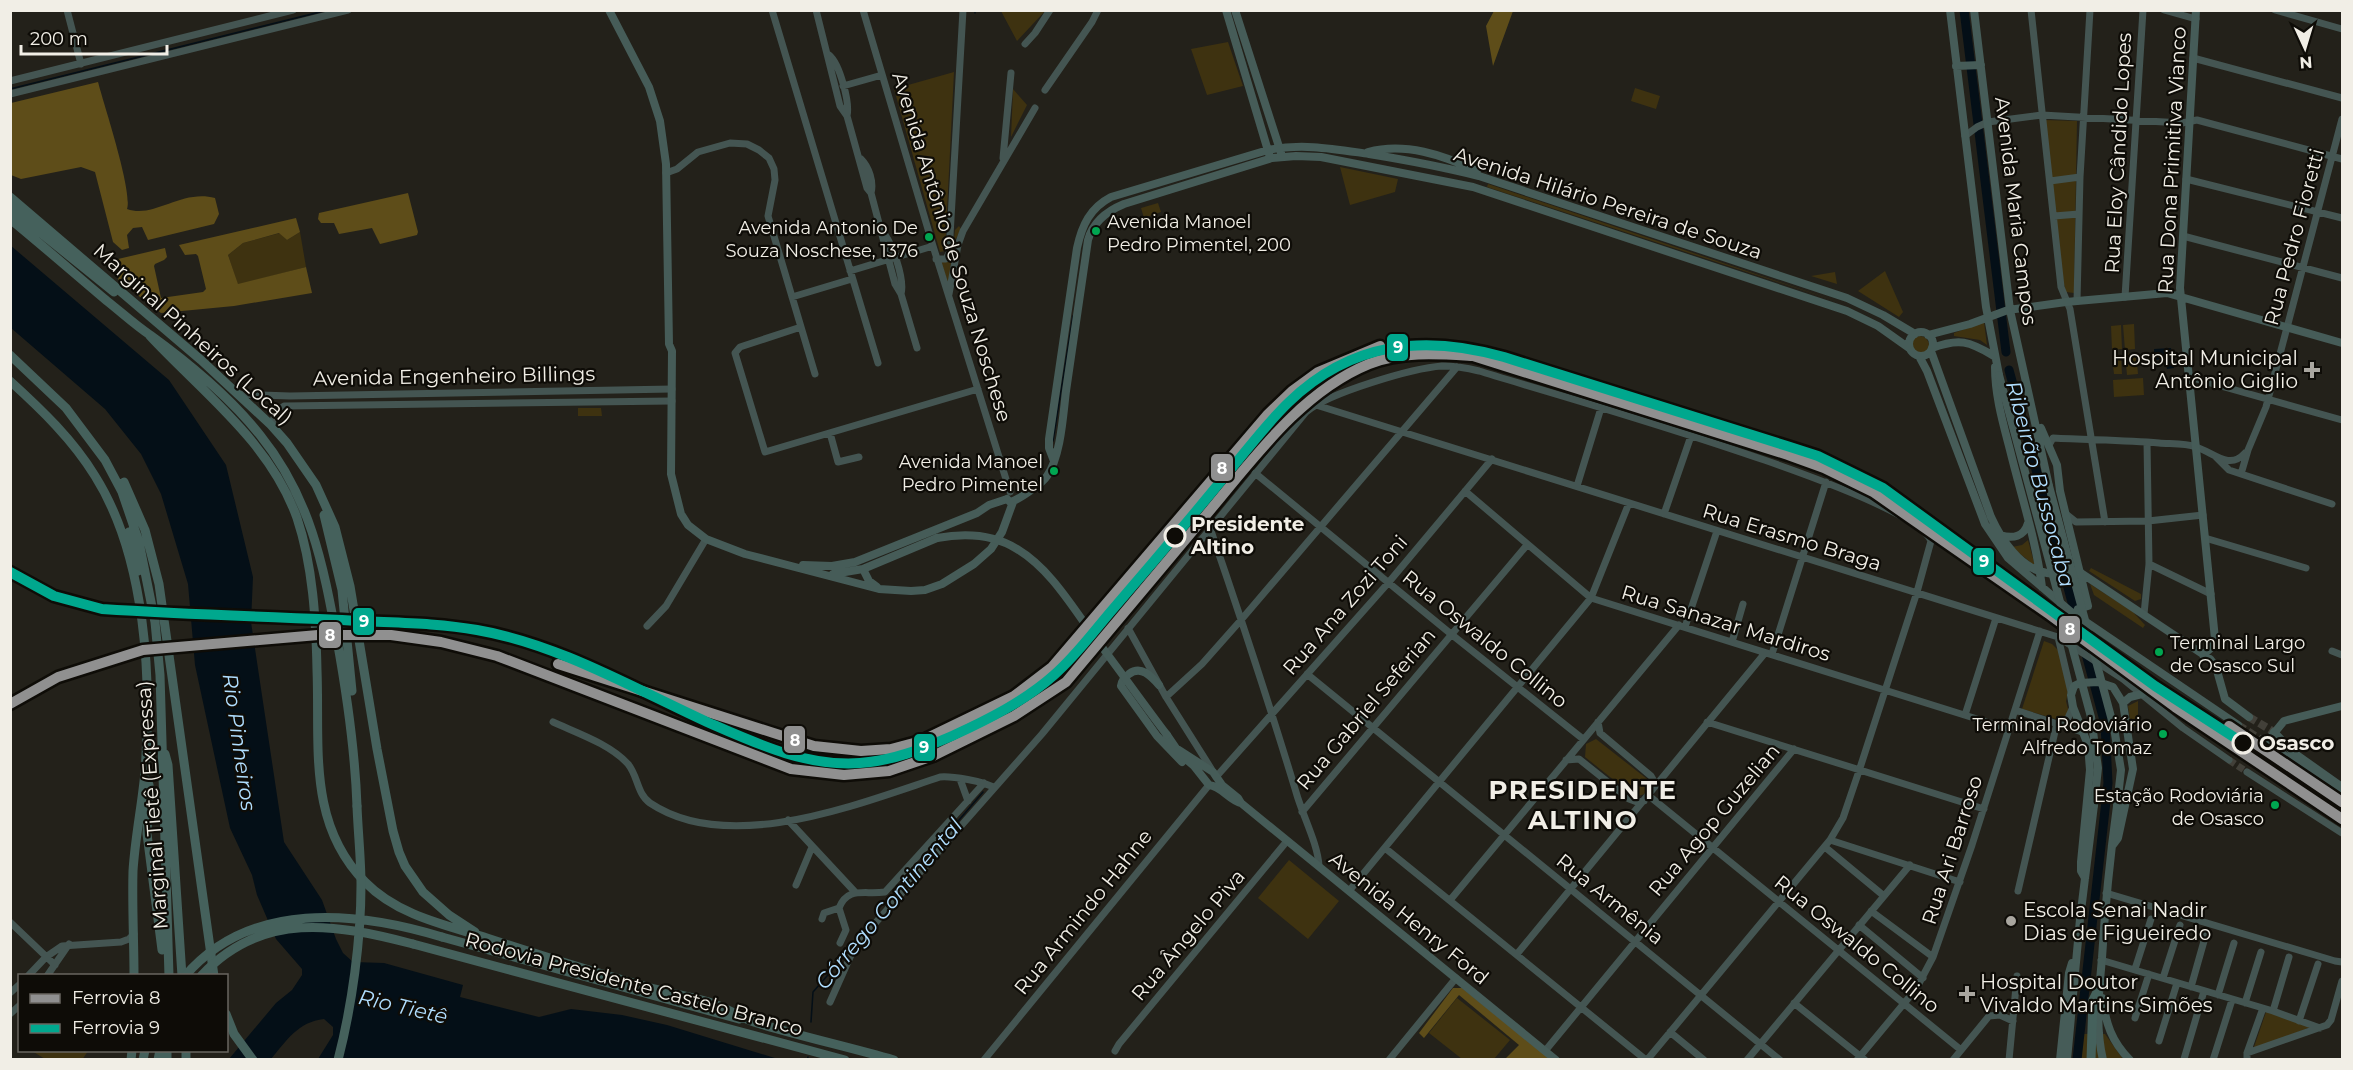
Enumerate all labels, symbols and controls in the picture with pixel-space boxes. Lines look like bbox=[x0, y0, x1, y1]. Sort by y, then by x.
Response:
scale bar bbox=[21, 18, 166, 56]
north arrow bbox=[2275, 18, 2335, 78]
street label: Rua Dona Primitiva Vianco bbox=[2153, 26, 2191, 294]
text: 200 m bbox=[30, 28, 88, 50]
street label: Rua Eloy Cândido Lopes bbox=[2100, 32, 2136, 274]
text: N bbox=[2299, 53, 2313, 72]
street label: Avenida Antônio de Souza Noschese bbox=[887, 69, 1017, 425]
street label: Avenida Maria Campos bbox=[1990, 95, 2042, 327]
street label: Avenida Hilário Pereira de Souza bbox=[1451, 142, 1765, 264]
street label: Rua Pedro Fioretti bbox=[2259, 146, 2329, 328]
place label: Avenida Manoel Pedro Pimentel, 200 bbox=[1107, 211, 1291, 256]
place label: Avenida Antonio De Souza Noschese, 1376 bbox=[725, 217, 918, 262]
marker: Avenida Manoel Pedro Pimentel, 200 bbox=[1090, 225, 1102, 237]
marker: Avenida Antonio De Souza Noschese, 1376 bbox=[923, 231, 935, 243]
street label: Marginal Pinheiros (Local) bbox=[89, 238, 297, 430]
line badge: 9 bbox=[1386, 333, 1409, 362]
text: 9 bbox=[1393, 338, 1403, 357]
place label: Hospital Municipal Antônio Giglio bbox=[2112, 346, 2298, 393]
marker: Hospital Municipal Antônio Giglio bbox=[2303, 361, 2321, 379]
street label: Avenida Engenheiro Billings bbox=[313, 362, 596, 390]
water label: Ribeirão Bussocaba bbox=[2001, 378, 2080, 590]
place label: Avenida Manoel Pedro Pimentel bbox=[899, 451, 1043, 496]
line badge: 8 bbox=[1210, 453, 1234, 482]
text: 8 bbox=[1217, 459, 1227, 478]
marker: Avenida Manoel Pedro Pimentel bbox=[1048, 465, 1060, 477]
street label: Rua Erasmo Braga bbox=[1700, 498, 1884, 576]
place label: Presidente Altino bbox=[1190, 512, 1304, 559]
marker: Presidente Altino bbox=[1164, 525, 1186, 547]
street label: Rua Ana Zozi Toni bbox=[1278, 530, 1412, 680]
line badge: 9 bbox=[1972, 547, 1995, 576]
text: 9 bbox=[1979, 552, 1989, 571]
street label: Rua Oswaldo Collino bbox=[1398, 565, 1572, 713]
street label: Rua Sanazar Mardiros bbox=[1619, 580, 1834, 666]
line badge: 9 bbox=[352, 607, 375, 636]
text: 9 bbox=[359, 612, 369, 631]
line badge: 8 bbox=[2058, 615, 2081, 644]
text: 8 bbox=[2065, 620, 2075, 639]
line badge: 8 bbox=[318, 621, 342, 649]
street label: Rua Gabriel Seferian bbox=[1291, 623, 1441, 795]
text: 8 bbox=[325, 626, 335, 645]
place label: Terminal Largo de Osasco Sul bbox=[2170, 632, 2305, 677]
marker: Terminal Largo de Osasco Sul bbox=[2153, 646, 2165, 658]
water label: Rio Pinheiros bbox=[217, 672, 262, 812]
street label: Marginal Tietê (Expressa) bbox=[131, 680, 173, 930]
place label: Terminal Rodoviário Alfredo Tomaz bbox=[1972, 714, 2152, 759]
line badge: 8 bbox=[783, 725, 806, 754]
marker: Terminal Rodoviário Alfredo Tomaz bbox=[2157, 728, 2169, 740]
text: 8 bbox=[790, 731, 800, 750]
place label: Osasco bbox=[2259, 731, 2334, 755]
marker: Osasco bbox=[2232, 732, 2254, 754]
line badge: 9 bbox=[913, 733, 936, 762]
text: 9 bbox=[919, 738, 929, 757]
street label: Rua Agop Guzelian bbox=[1643, 739, 1785, 901]
street label: Rua Ari Barroso bbox=[1917, 773, 1987, 927]
district label: PRESIDENTE ALTINO bbox=[1489, 774, 1677, 836]
place label: Estação Rodoviária de Osasco bbox=[2094, 785, 2264, 830]
marker: Estação Rodoviária de Osasco bbox=[2269, 799, 2281, 811]
water label: Córrego Continental bbox=[810, 813, 968, 994]
street label: Rua Armindo Hahne bbox=[1009, 824, 1157, 1000]
street label: Avenida Henry Ford bbox=[1325, 846, 1493, 990]
street label: Rua Armênia bbox=[1551, 848, 1669, 950]
street label: Rua Ângelo Piva bbox=[1126, 865, 1250, 1005]
street label: Rua Oswaldo Collino bbox=[1770, 870, 1944, 1018]
place label: Escola Senai Nadir Dias de Figueiredo bbox=[2023, 898, 2211, 945]
marker: Escola Senai Nadir Dias de Figueiredo bbox=[2004, 914, 2018, 928]
street label: Rodovia Presidente Castelo Branco bbox=[462, 927, 806, 1041]
place label: Hospital Doutor Vivaldo Martins Simões bbox=[1980, 970, 2213, 1017]
legend bbox=[18, 974, 228, 1052]
water label: Rio Tietê bbox=[356, 984, 450, 1029]
marker: Hospital Doutor Vivaldo Martins Simões bbox=[1958, 985, 1976, 1003]
text: Ferrovia 8 bbox=[72, 987, 160, 1009]
text: Ferrovia 9 bbox=[72, 1017, 160, 1039]

